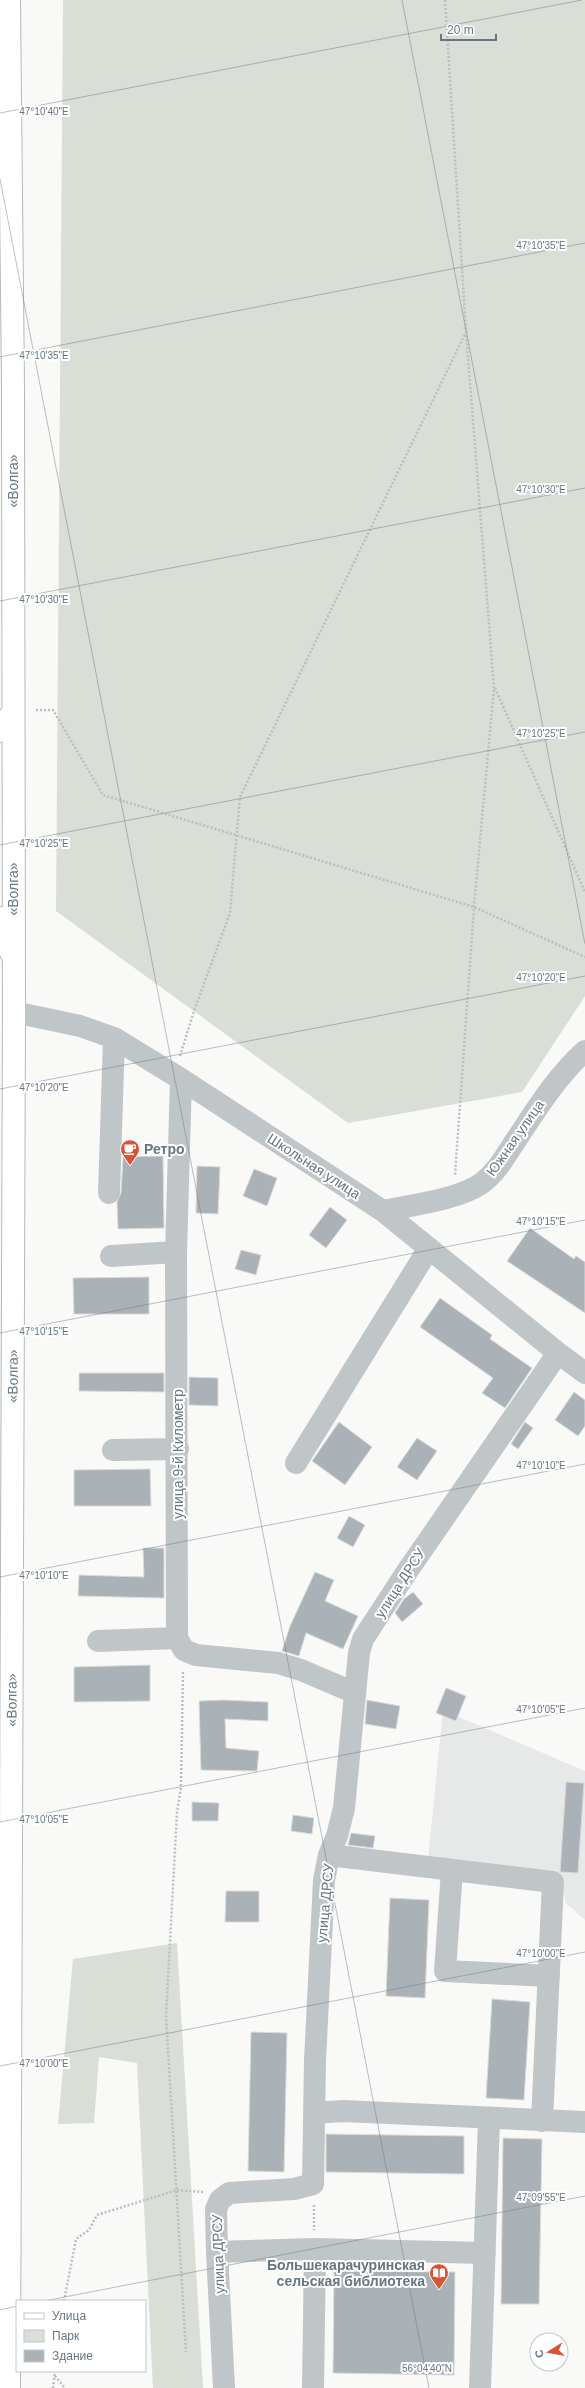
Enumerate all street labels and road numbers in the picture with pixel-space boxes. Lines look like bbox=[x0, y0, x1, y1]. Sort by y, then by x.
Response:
street label: «Волга» bbox=[5, 454, 21, 508]
street label: «Волга» bbox=[5, 862, 21, 916]
street label: Южная улица bbox=[483, 1097, 547, 1179]
street label: Школьная улица bbox=[265, 1130, 364, 1202]
street label: «Волга» bbox=[5, 1349, 21, 1403]
street label: улица 9-й Километр bbox=[170, 1389, 186, 1519]
street label: улица ДРСУ bbox=[372, 1545, 428, 1621]
street label: «Волга» bbox=[3, 1673, 20, 1727]
street label: улица ДРСУ bbox=[314, 1863, 336, 1943]
street label: улица ДРСУ bbox=[209, 2214, 227, 2294]

